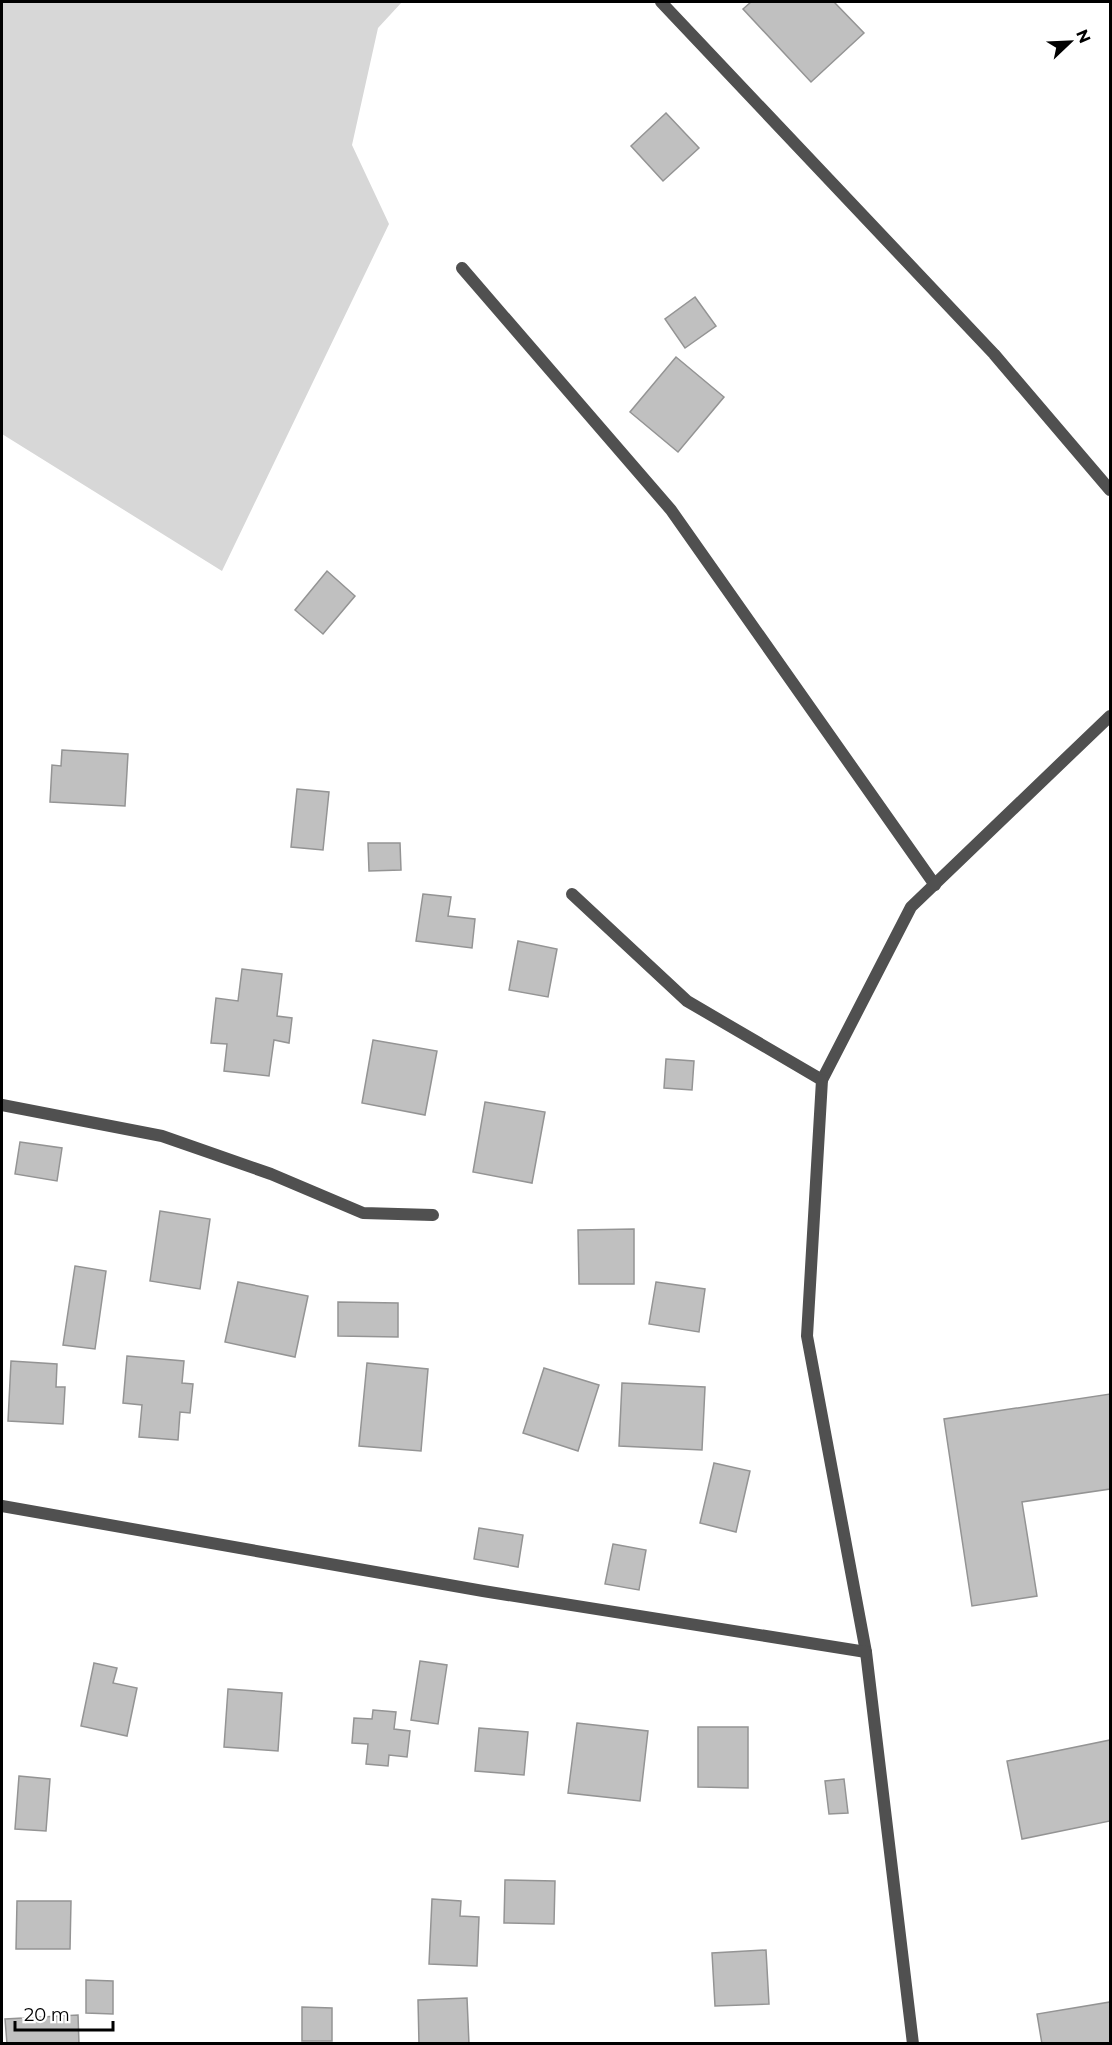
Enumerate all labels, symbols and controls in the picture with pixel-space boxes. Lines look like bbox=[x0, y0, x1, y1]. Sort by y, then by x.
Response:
north arrow bbox=[1040, 12, 1100, 72]
text: N bbox=[1072, 27, 1095, 46]
scale bar bbox=[15, 1994, 112, 2032]
text: 20 m bbox=[24, 2004, 70, 2026]

